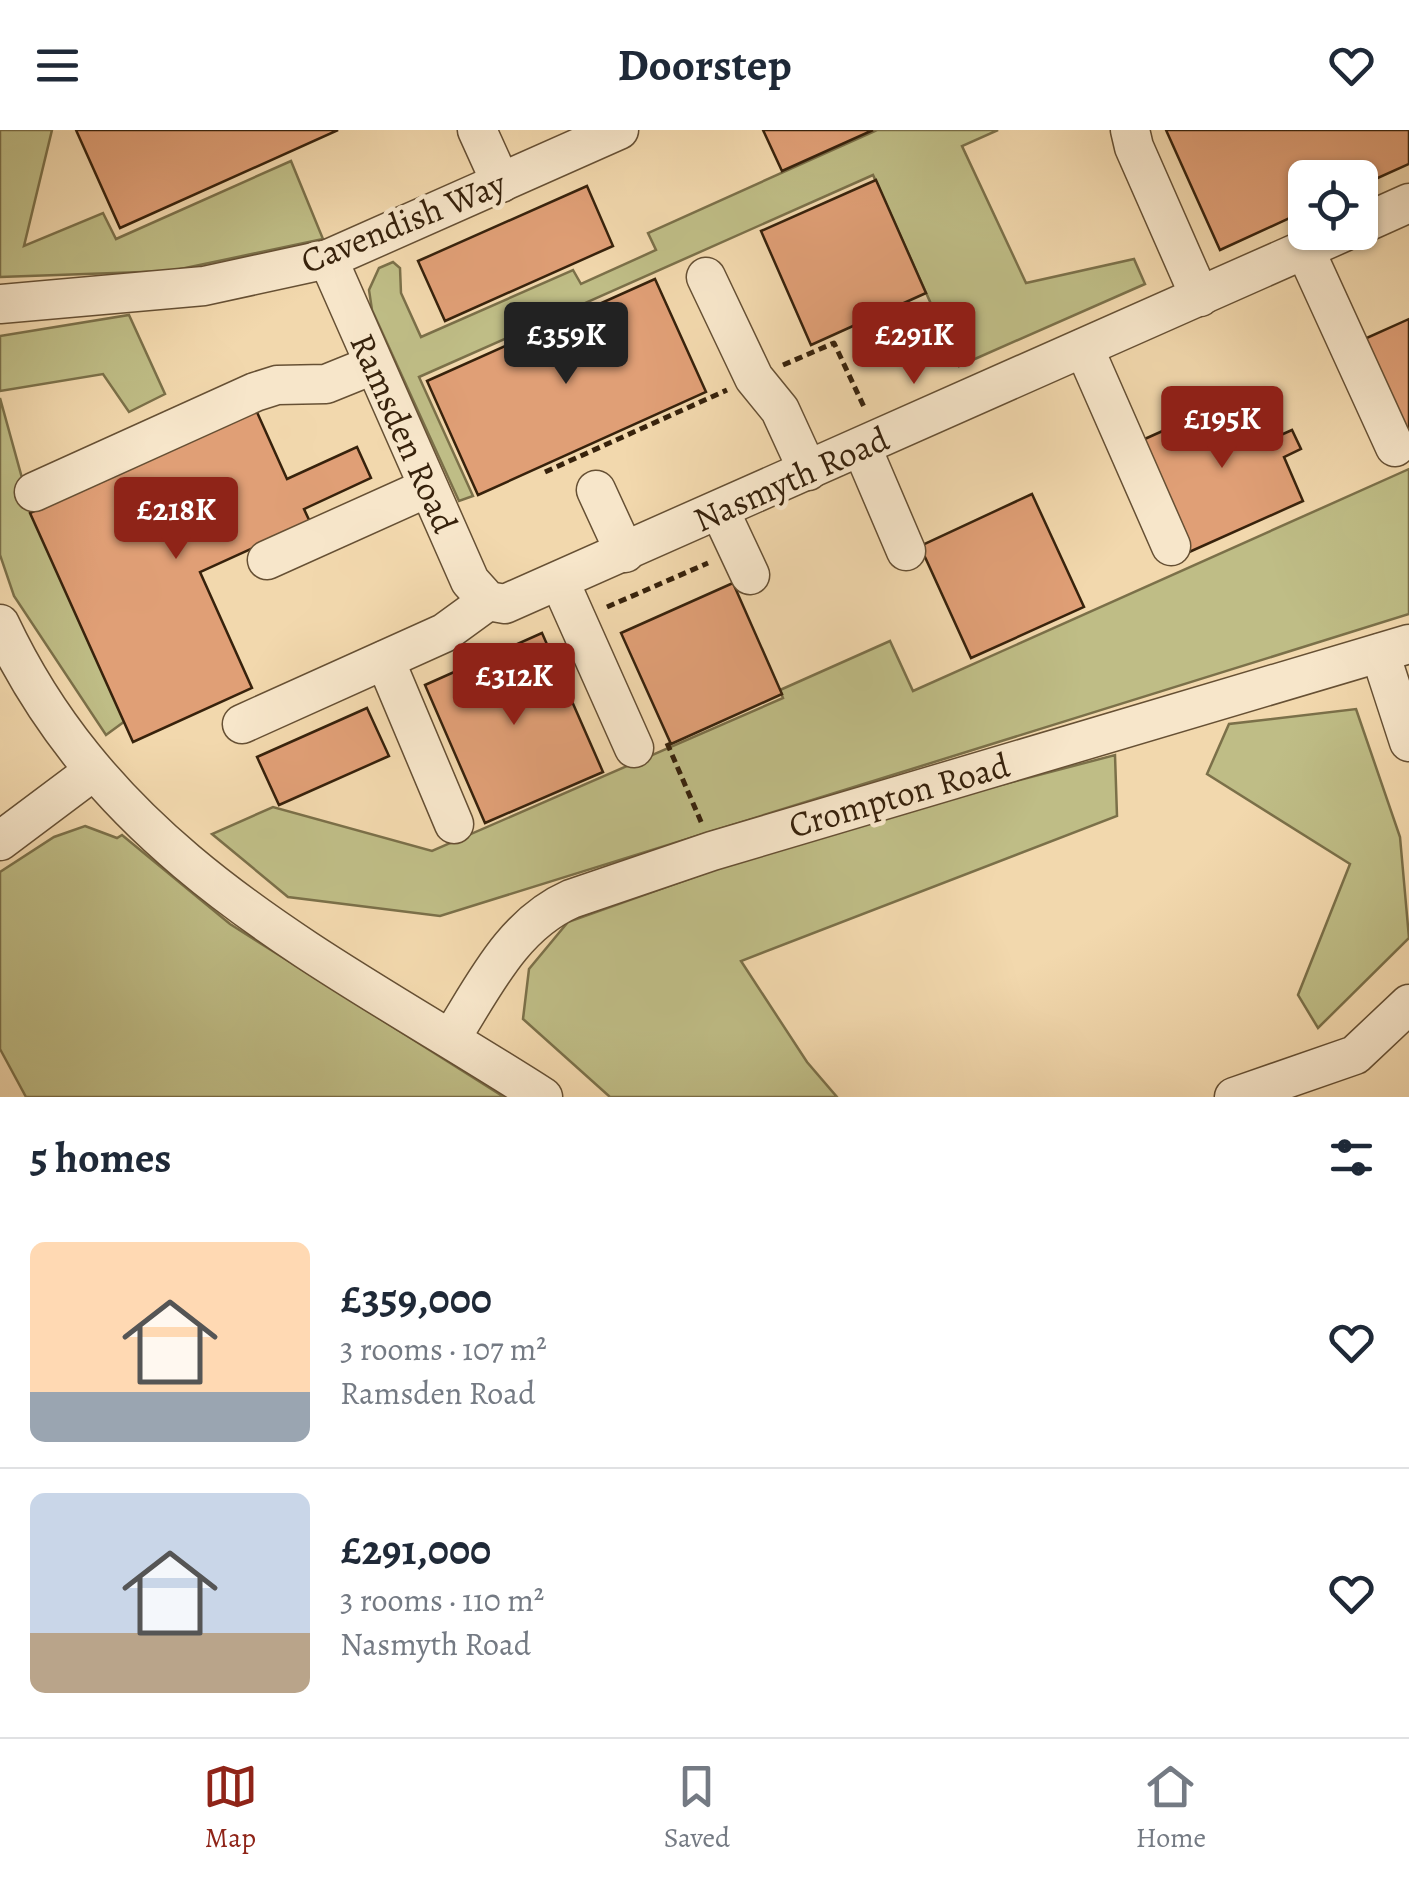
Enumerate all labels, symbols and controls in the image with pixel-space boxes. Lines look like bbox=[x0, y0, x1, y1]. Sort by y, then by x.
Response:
text: Doorstep bbox=[617, 34, 792, 96]
icon: menu bbox=[30, 38, 85, 93]
icon: heart bbox=[1324, 38, 1379, 93]
street label: Cavendish Way bbox=[293, 159, 513, 285]
map controls bbox=[1288, 160, 1378, 250]
button: locate bbox=[1288, 160, 1378, 250]
pin: £359K bbox=[496, 302, 636, 387]
pin: £291K bbox=[844, 302, 984, 387]
text: £359K bbox=[526, 312, 606, 356]
text: £291K bbox=[874, 312, 954, 356]
street label: Ramsden Road bbox=[339, 326, 469, 541]
pin: £195K bbox=[1152, 386, 1292, 471]
text: £195K bbox=[1183, 396, 1261, 440]
street label: Nasmyth Road bbox=[686, 414, 896, 543]
pin: £218K bbox=[106, 477, 246, 562]
text: £218K bbox=[136, 487, 216, 531]
pin: £312K bbox=[444, 643, 584, 728]
text: £312K bbox=[475, 653, 553, 697]
street label: Crompton Road bbox=[783, 741, 1015, 849]
text: 5 homes bbox=[30, 1129, 171, 1186]
icon: filters bbox=[1324, 1130, 1379, 1185]
text: £359,000 bbox=[340, 1270, 492, 1327]
icon: home bbox=[110, 1282, 230, 1402]
icon: heart bbox=[1324, 1315, 1379, 1370]
text: 3 rooms · 107 m² bbox=[340, 1327, 547, 1371]
text: Ramsden Road bbox=[340, 1371, 535, 1415]
text: £291,000 bbox=[340, 1521, 491, 1578]
icon: home bbox=[110, 1533, 230, 1653]
icon: heart bbox=[1324, 1566, 1379, 1621]
text: 3 rooms · 110 m² bbox=[340, 1578, 544, 1622]
text: Nasmyth Road bbox=[340, 1622, 531, 1666]
tab: Map bbox=[203, 1759, 258, 1857]
tab: Saved bbox=[664, 1759, 730, 1857]
tab: Home bbox=[1136, 1759, 1206, 1857]

